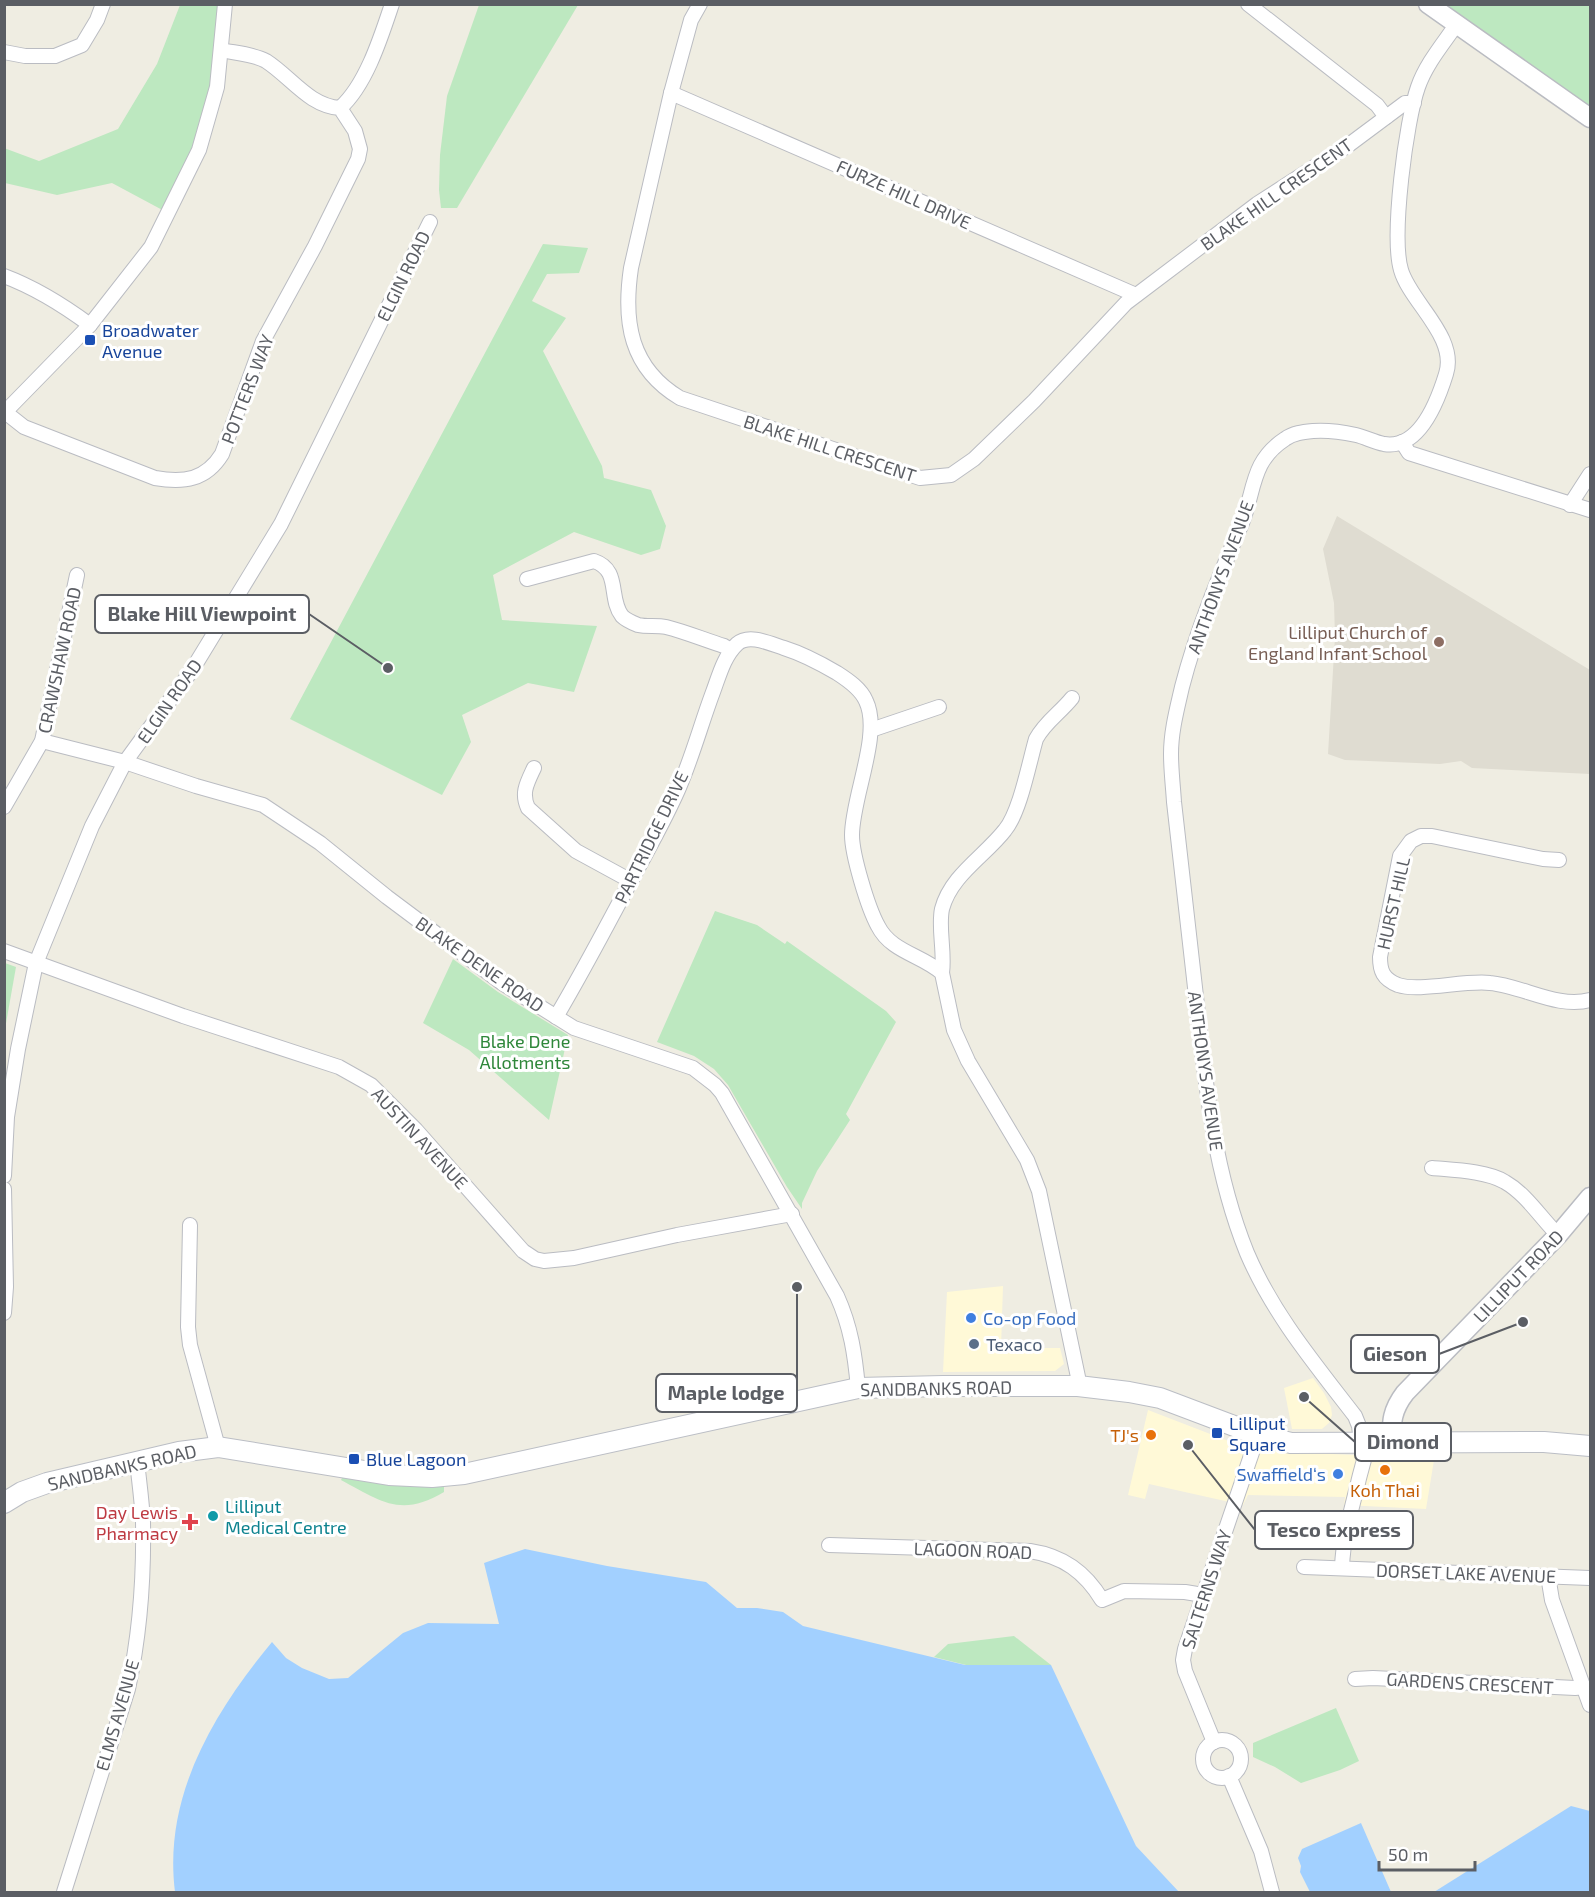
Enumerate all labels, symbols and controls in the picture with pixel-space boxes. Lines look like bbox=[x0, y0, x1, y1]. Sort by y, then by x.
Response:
street label: BLAKE HILL CRESCENT bbox=[1196, 133, 1357, 255]
street label: FURZE HILL DRIVE bbox=[833, 155, 975, 233]
street label: ELGIN ROAD bbox=[372, 227, 434, 325]
place label: Broadwater Avenue bbox=[102, 319, 199, 362]
street label: POTTERS WAY bbox=[216, 330, 278, 447]
marker: Broadwater Avenue bbox=[83, 333, 97, 347]
street label: BLAKE HILL CRESCENT bbox=[741, 410, 920, 486]
street label: ANTHONYS AVENUE bbox=[1182, 497, 1258, 657]
street label: CRAWSHAW ROAD bbox=[33, 585, 85, 735]
callout: Blake Hill Viewpoint bbox=[95, 595, 309, 633]
text: Blake Hill Viewpoint bbox=[107, 601, 297, 625]
place label: Lilliput Church of England Infant School bbox=[1248, 621, 1428, 664]
marker: Lilliput Church of England Infant School bbox=[1432, 635, 1446, 649]
street label: ELGIN ROAD bbox=[132, 655, 206, 747]
street label: PARTRIDGE DRIVE bbox=[609, 767, 693, 907]
street label: HURST HILL bbox=[1372, 854, 1414, 952]
street label: BLAKE DENE ROAD bbox=[412, 912, 548, 1016]
street label: ANTHONYS AVENUE bbox=[1184, 990, 1228, 1152]
park label: Blake Dene Allotments bbox=[480, 1030, 570, 1073]
street label: AUSTIN AVENUE bbox=[367, 1083, 473, 1193]
street label: LILLIPUT ROAD bbox=[1468, 1225, 1568, 1327]
place label: Co-op Food bbox=[983, 1307, 1076, 1329]
marker: Co-op Food bbox=[964, 1311, 978, 1325]
place label: Texaco bbox=[986, 1333, 1042, 1355]
callout: Gieson bbox=[1351, 1335, 1439, 1373]
marker: Texaco bbox=[967, 1337, 981, 1351]
text: Gieson bbox=[1363, 1341, 1427, 1365]
callout: Maple lodge bbox=[656, 1374, 797, 1412]
street label: SANDBANKS ROAD bbox=[860, 1376, 1012, 1400]
text: Maple lodge bbox=[668, 1380, 784, 1404]
place label: Lilliput Square bbox=[1229, 1412, 1286, 1455]
callout: Dimond bbox=[1355, 1423, 1451, 1461]
place label: TJ's bbox=[1110, 1424, 1139, 1446]
marker: Lilliput Square bbox=[1210, 1426, 1224, 1440]
marker: TJ's bbox=[1144, 1428, 1158, 1442]
text: Dimond bbox=[1367, 1429, 1439, 1453]
street label: SANDBANKS ROAD bbox=[45, 1439, 199, 1495]
place label: Blue Lagoon bbox=[366, 1448, 466, 1470]
marker: Blue Lagoon bbox=[347, 1452, 361, 1466]
place label: Swaffield‘s bbox=[1236, 1463, 1326, 1485]
marker: Koh Thai bbox=[1378, 1463, 1392, 1477]
marker: Swaffield‘s bbox=[1331, 1467, 1345, 1481]
place label: Koh Thai bbox=[1350, 1479, 1420, 1501]
place label: Lilliput Medical Centre bbox=[225, 1495, 347, 1538]
place label: Day Lewis Pharmacy bbox=[96, 1501, 178, 1544]
marker: Lilliput Medical Centre bbox=[206, 1509, 220, 1523]
callout: Tesco Express bbox=[1255, 1511, 1413, 1549]
marker: Day Lewis Pharmacy bbox=[183, 1515, 197, 1529]
text: Tesco Express bbox=[1267, 1517, 1401, 1541]
street label: SALTERNS WAY bbox=[1176, 1526, 1236, 1651]
street label: LAGOON ROAD bbox=[913, 1537, 1033, 1563]
street label: DORSET LAKE AVENUE bbox=[1375, 1559, 1557, 1587]
street label: ELMS AVENUE bbox=[91, 1657, 143, 1773]
street label: GARDENS CRESCENT bbox=[1386, 1668, 1555, 1698]
scale bar bbox=[1379, 1834, 1475, 1872]
text: 50 m bbox=[1388, 1843, 1428, 1865]

